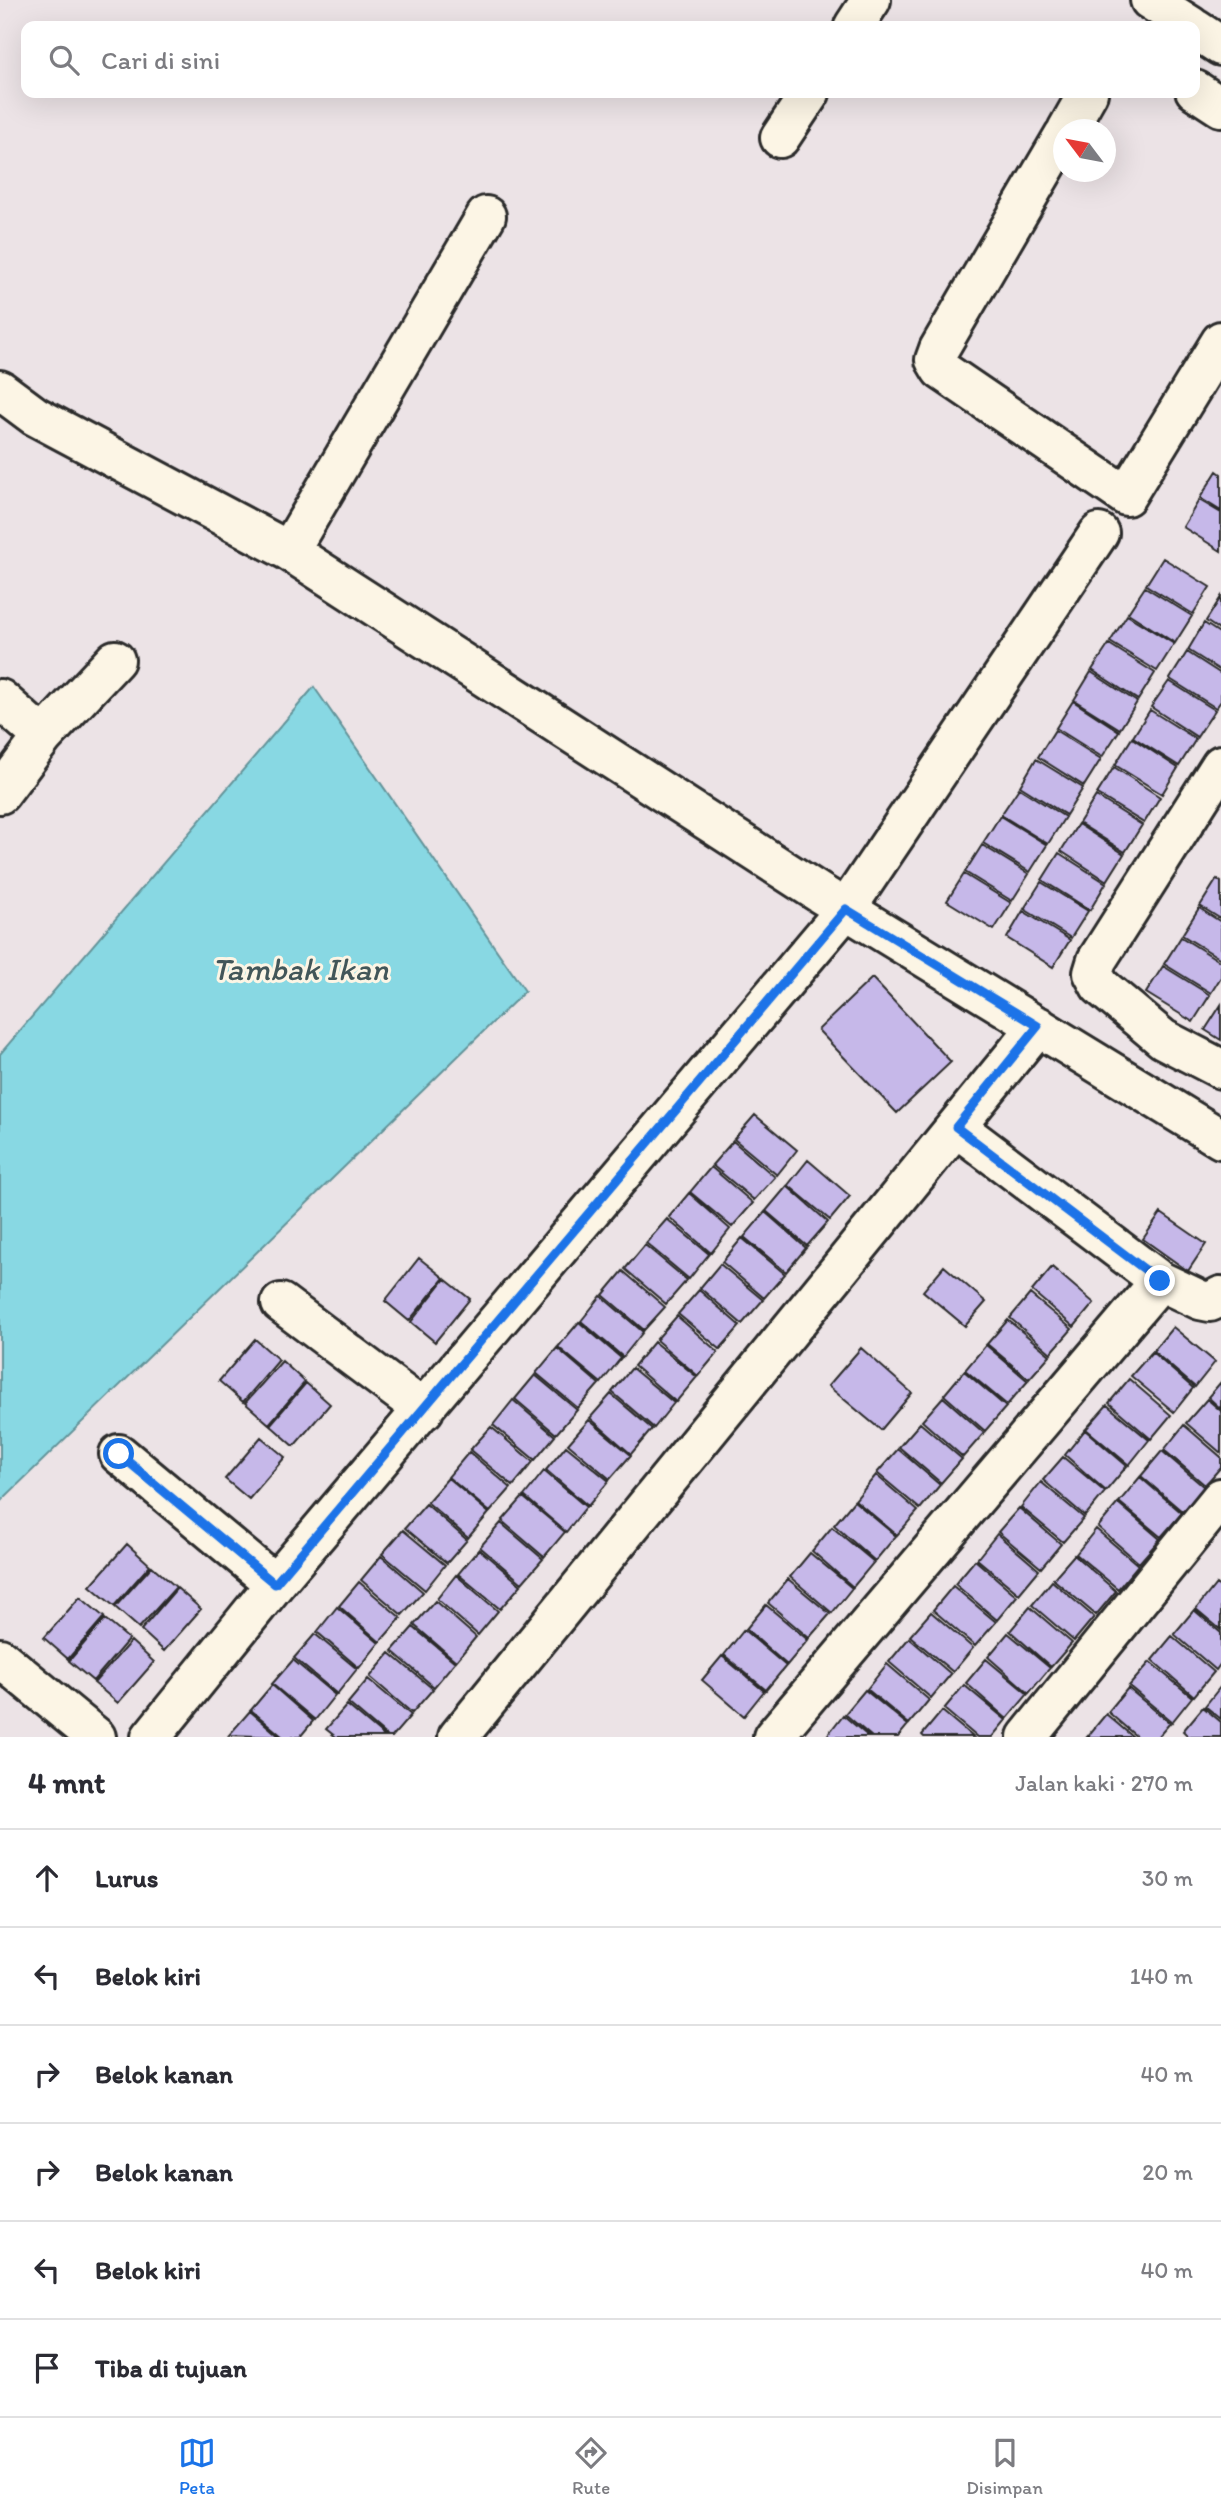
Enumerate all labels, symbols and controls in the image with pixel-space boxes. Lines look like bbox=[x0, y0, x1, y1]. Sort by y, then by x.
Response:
search box bbox=[21, 21, 1200, 98]
icon: search bbox=[45, 41, 83, 79]
text: Cari di sini bbox=[101, 44, 220, 76]
north arrow bbox=[1053, 119, 1116, 182]
water label: Tambak Ikan bbox=[212, 950, 389, 988]
route end bbox=[1144, 1265, 1175, 1296]
route start bbox=[103, 1438, 134, 1469]
text: 4 mnt bbox=[28, 1764, 105, 1801]
text: Jalan kaki · 270 m bbox=[1015, 1769, 1193, 1797]
icon: ahead bbox=[28, 1859, 66, 1897]
text: Lurus bbox=[95, 1862, 158, 1894]
text: 30 m bbox=[1142, 1864, 1193, 1892]
icon: left bbox=[28, 1957, 66, 1995]
text: Belok kiri bbox=[95, 1960, 201, 1992]
text: 140 m bbox=[1130, 1962, 1193, 1990]
icon: right bbox=[28, 2055, 66, 2093]
text: Belok kanan bbox=[95, 2058, 233, 2090]
text: 40 m bbox=[1140, 2060, 1193, 2088]
icon: right bbox=[28, 2153, 66, 2191]
text: Belok kanan bbox=[95, 2156, 233, 2188]
text: 20 m bbox=[1142, 2158, 1193, 2186]
icon: left bbox=[28, 2251, 66, 2289]
text: Belok kiri bbox=[95, 2254, 201, 2286]
text: 40 m bbox=[1140, 2256, 1193, 2284]
icon: arrive bbox=[28, 2349, 66, 2387]
text: Tiba di tujuan bbox=[95, 2352, 247, 2384]
tab: Peta bbox=[178, 2434, 216, 2499]
tab: Rute bbox=[572, 2434, 610, 2499]
tab: Disimpan bbox=[966, 2434, 1043, 2499]

